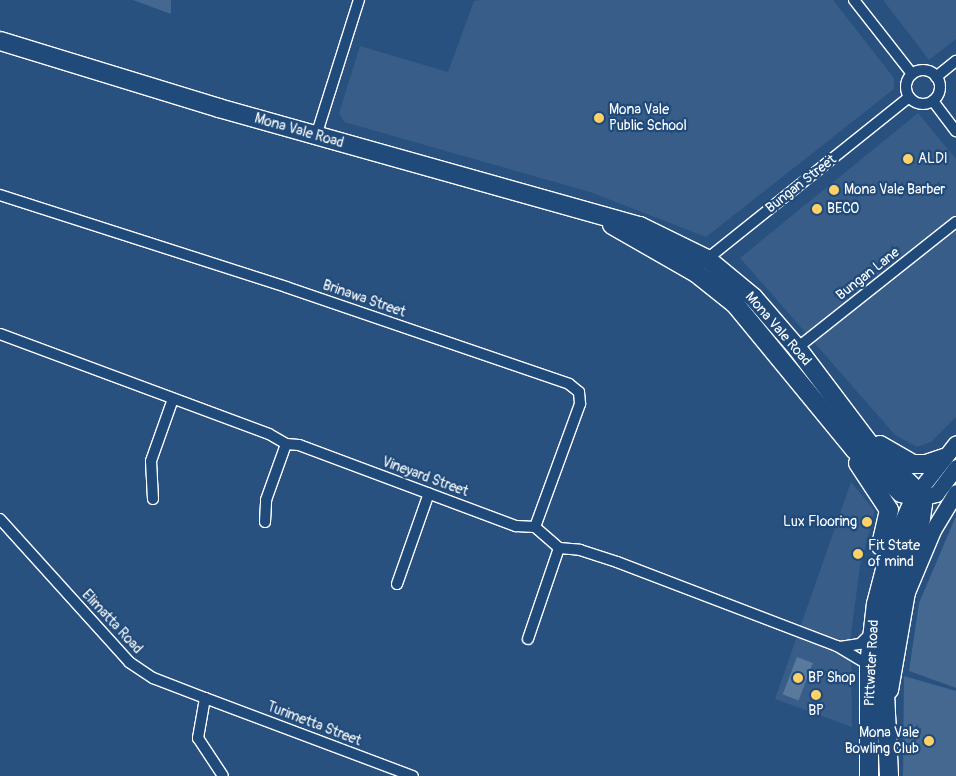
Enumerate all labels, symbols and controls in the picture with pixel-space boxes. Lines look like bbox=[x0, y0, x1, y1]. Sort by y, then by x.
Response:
place label: Mona Vale Public School bbox=[609, 102, 687, 134]
street label: Mona Vale Road bbox=[252, 110, 346, 152]
marker: Mona Vale Public School bbox=[593, 112, 605, 124]
street label: Bungan Street bbox=[762, 151, 840, 217]
place label: ALDI bbox=[918, 151, 948, 167]
marker: ALDI bbox=[902, 153, 914, 165]
place label: Mona Vale Barber bbox=[844, 182, 945, 198]
marker: Mona Vale Barber bbox=[828, 184, 840, 196]
place label: BECO bbox=[827, 201, 859, 217]
marker: BECO bbox=[811, 203, 823, 215]
street label: Bungan Lane bbox=[833, 244, 903, 304]
street label: Brinawa Street bbox=[320, 277, 408, 321]
street label: Mona Vale Road bbox=[741, 289, 815, 369]
street label: Vineyard Street bbox=[380, 454, 470, 500]
place label: Lux Flooring bbox=[783, 514, 857, 530]
marker: Lux Flooring bbox=[861, 516, 873, 528]
place label: Fit State of mind bbox=[868, 538, 920, 570]
marker: Fit State of mind bbox=[852, 548, 864, 560]
street label: Elimatta Road bbox=[78, 587, 146, 657]
street label: Pittwater Road bbox=[861, 619, 883, 707]
place label: BP Shop bbox=[808, 670, 856, 686]
marker: BP Shop bbox=[792, 672, 804, 684]
marker: BP bbox=[810, 689, 822, 701]
street label: Turimetta Street bbox=[264, 698, 364, 750]
place label: BP bbox=[808, 703, 824, 719]
place label: Mona Vale Bowling Club bbox=[845, 725, 919, 758]
marker: Mona Vale Bowling Club bbox=[923, 735, 935, 747]

